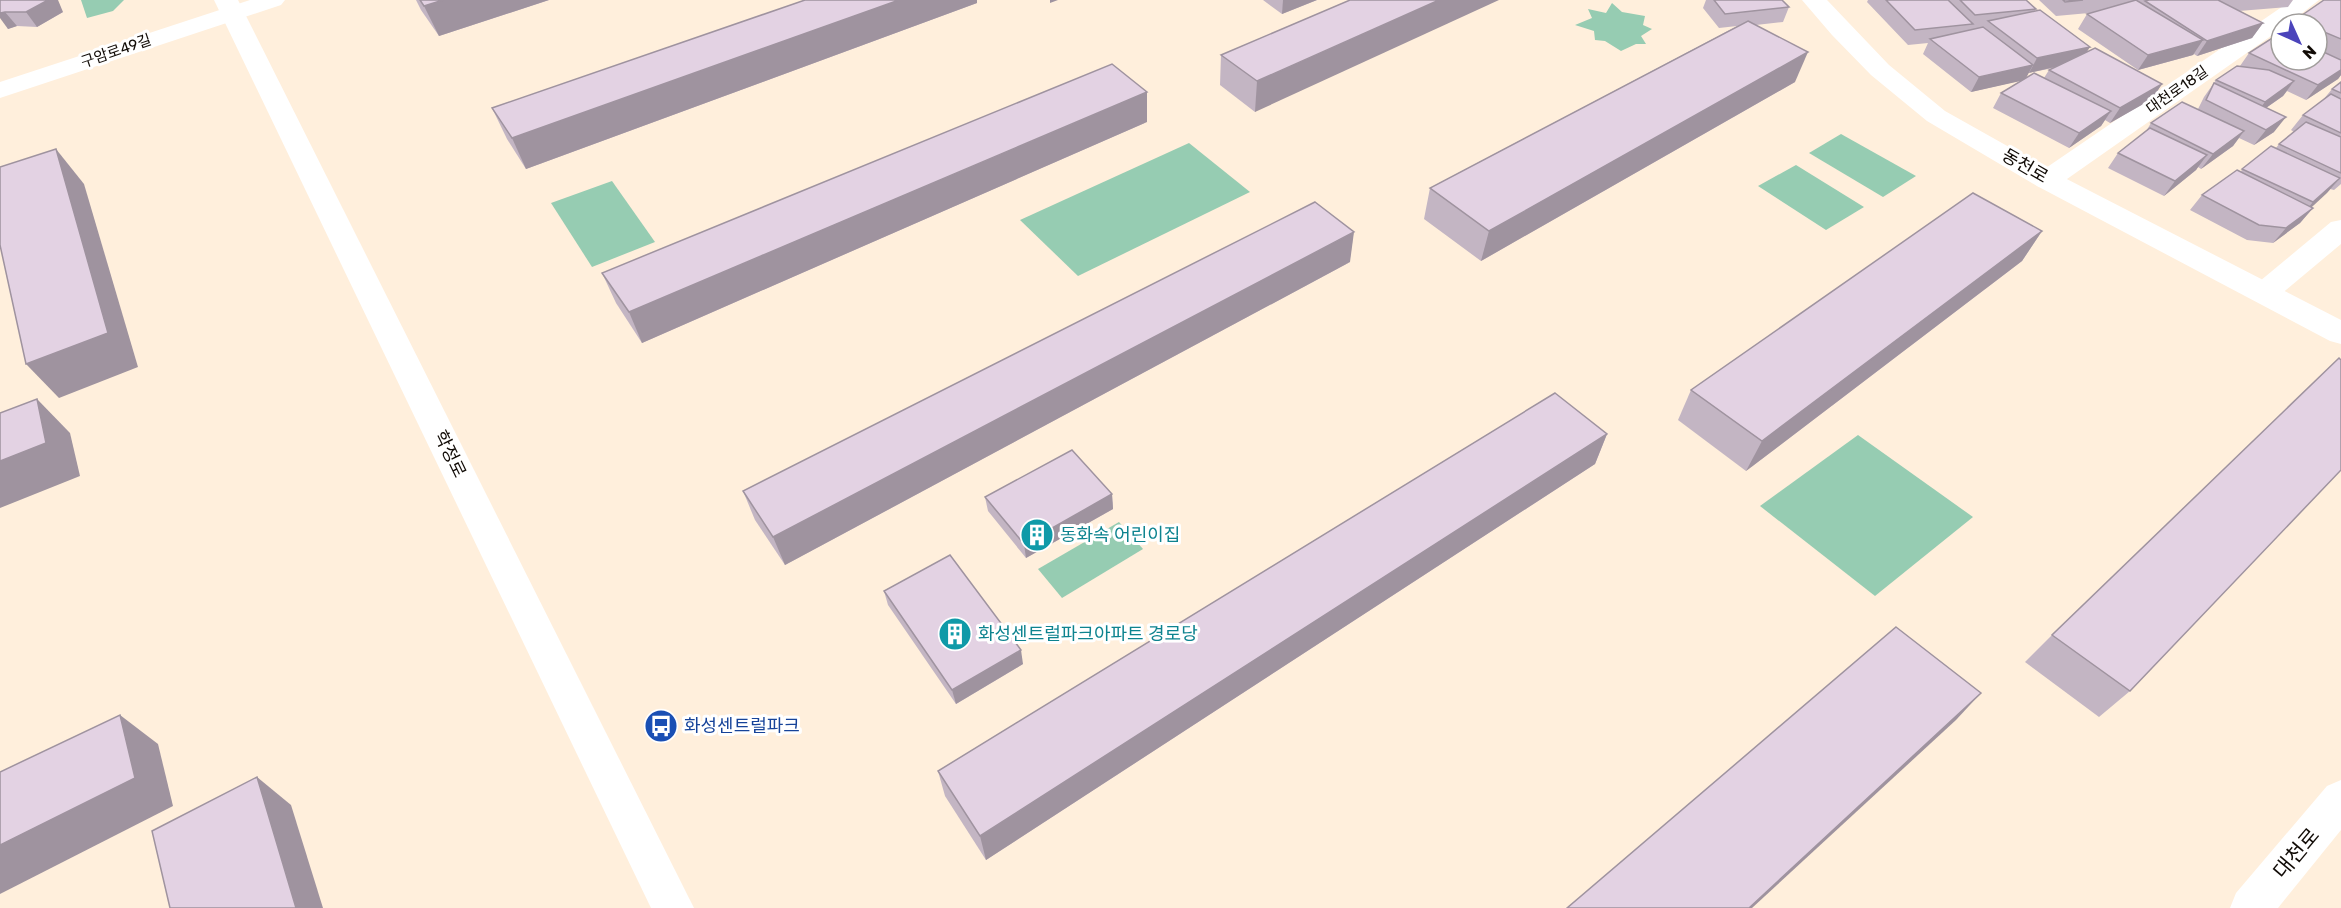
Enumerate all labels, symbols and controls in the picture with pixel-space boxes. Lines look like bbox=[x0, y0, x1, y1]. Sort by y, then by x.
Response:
north arrow bbox=[2269, 12, 2329, 72]
street label: 구암로49길 bbox=[78, 31, 154, 71]
text: N bbox=[2298, 41, 2320, 63]
street label: 대천로18길 bbox=[2143, 62, 2211, 118]
street label: 동천로 bbox=[1998, 144, 2052, 188]
street label: 학정로 bbox=[429, 427, 471, 481]
building icon: 동화속 어린이집 bbox=[1019, 517, 1055, 553]
place label: 동화속 어린이집 bbox=[1060, 524, 1180, 546]
building icon: 화성센트럴파크아파트 경로당 bbox=[937, 616, 973, 652]
place label: 화성센트럴파크아파트 경로당 bbox=[978, 623, 1198, 645]
bus stop icon: 화성센트럴파크 bbox=[643, 708, 679, 744]
place label: 화성센트럴파크 bbox=[684, 715, 800, 737]
street label: 대천로 bbox=[2268, 823, 2324, 883]

